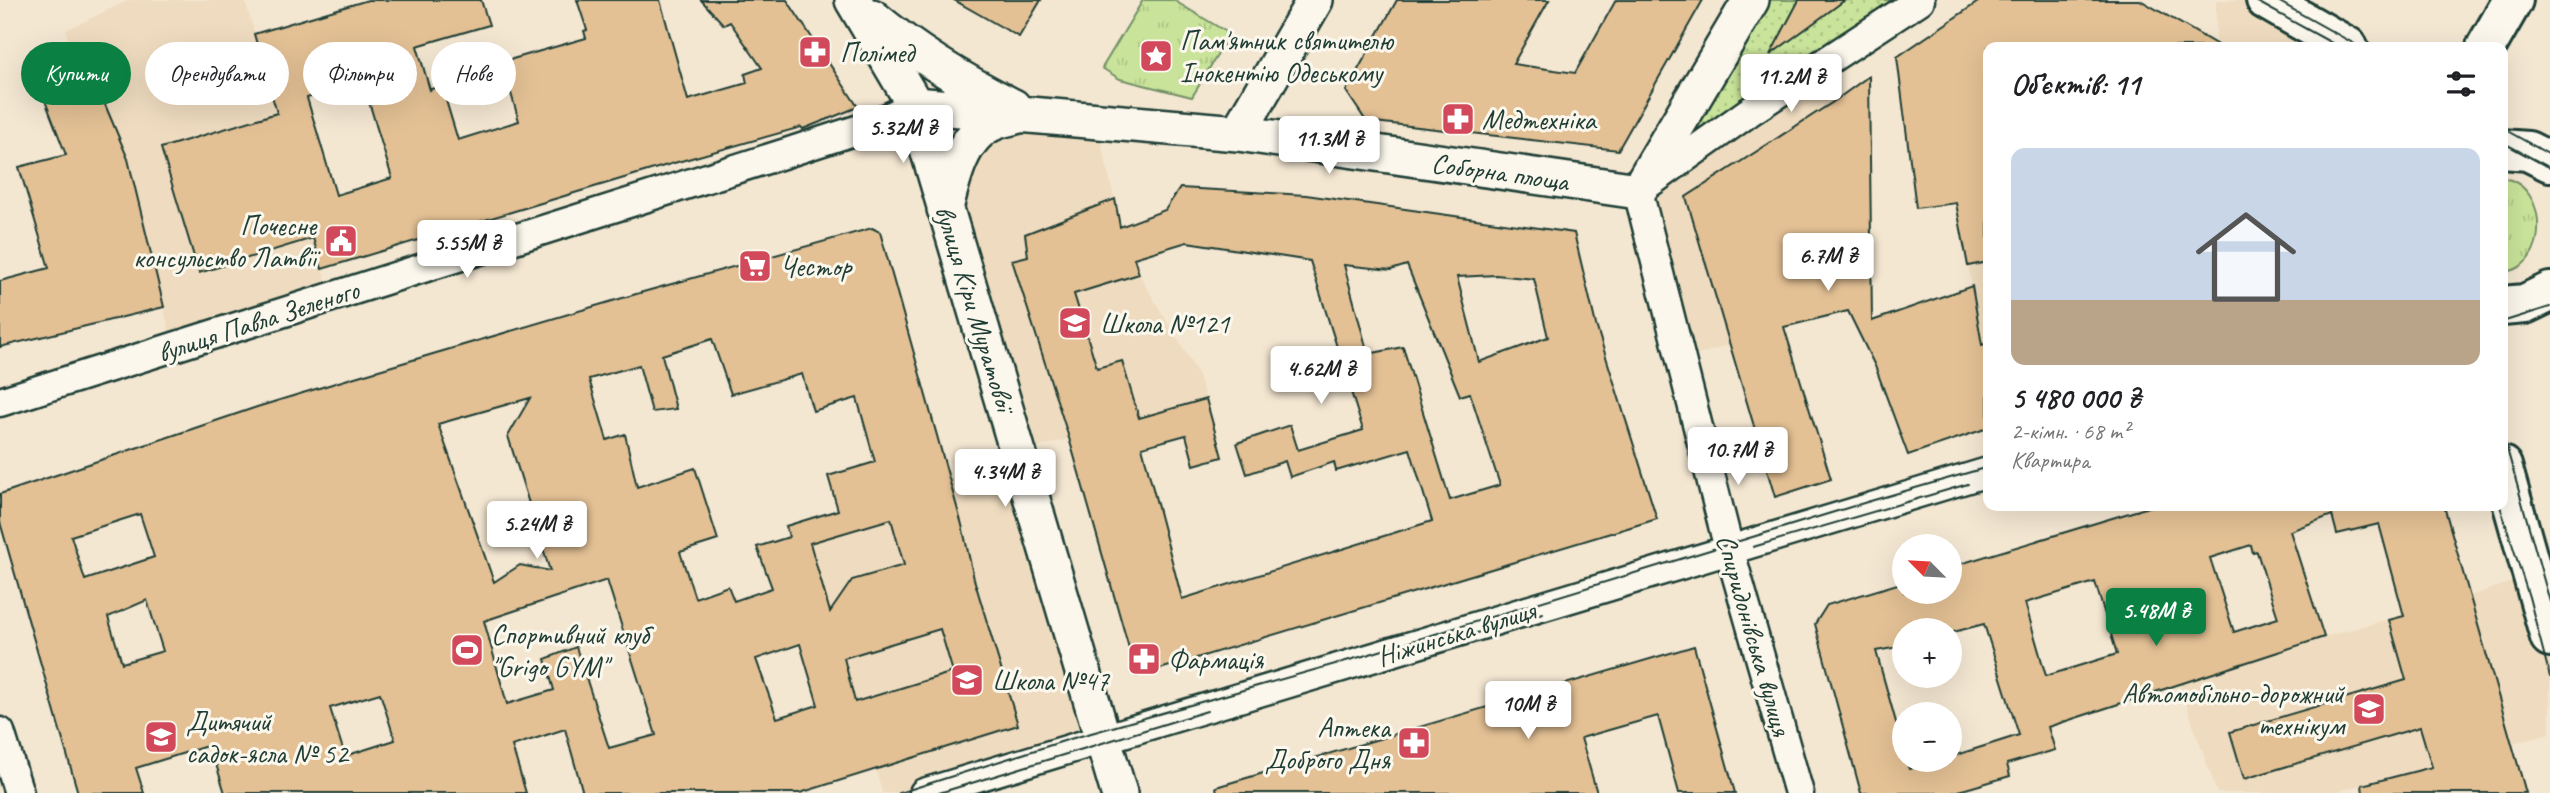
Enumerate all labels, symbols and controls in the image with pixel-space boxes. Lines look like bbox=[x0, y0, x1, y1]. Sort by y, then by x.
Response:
place label: Пам'ятник святителю Інокентію Одеському bbox=[1180, 23, 1394, 90]
pharmacy icon: Полімед bbox=[796, 33, 834, 71]
place label: Полімед bbox=[840, 35, 917, 70]
place icon: Пам'ятник святителю Інокентію Одеському bbox=[1137, 37, 1175, 75]
chip: Купити bbox=[21, 42, 131, 105]
chip: Орендувати bbox=[145, 42, 289, 105]
chip: Фільтри bbox=[303, 42, 417, 105]
chip: Нове bbox=[431, 42, 516, 105]
pin: 11.2M ₴ bbox=[1726, 54, 1856, 114]
text: 11.2M ₴ bbox=[1757, 62, 1825, 91]
text: Об’єктів: 11 bbox=[2011, 65, 2140, 103]
icon: filters bbox=[2442, 65, 2480, 103]
pharmacy icon: Медтехніка bbox=[1439, 100, 1477, 138]
place label: Медтехніка bbox=[1482, 102, 1598, 137]
pin: 5.32M ₴ bbox=[838, 106, 968, 165]
text: 5.32M ₴ bbox=[869, 113, 937, 142]
pin: 11.3M ₴ bbox=[1264, 116, 1394, 176]
text: 11.3M ₴ bbox=[1295, 124, 1363, 153]
street label: Соборна площа bbox=[1429, 145, 1572, 199]
icon: home bbox=[2183, 194, 2309, 320]
street label: вулиця Кіри Муратової bbox=[927, 201, 1024, 420]
place label: Почесне консульство Латвії bbox=[133, 208, 321, 275]
pin: 5.55M ₴ bbox=[402, 220, 532, 280]
public building icon: Почесне консульство Латвії bbox=[322, 222, 360, 260]
text: 5.55M ₴ bbox=[433, 228, 501, 257]
pin: 6.7M ₴ bbox=[1771, 233, 1885, 293]
text: 6.7M ₴ bbox=[1799, 241, 1857, 270]
supermarket icon: Честор bbox=[736, 247, 774, 285]
place label: Честор bbox=[780, 249, 854, 284]
street label: вулиця Павла Зеленого bbox=[153, 271, 365, 370]
school or university icon: Школа №121 bbox=[1056, 304, 1094, 342]
place label: Школа №121 bbox=[1100, 306, 1231, 341]
pin: 4.62M ₴ bbox=[1256, 346, 1386, 406]
text: 4.62M ₴ bbox=[1287, 354, 1355, 383]
text: 5 480 000 ₴ bbox=[2011, 379, 2141, 417]
text: 2-кімн. · 68 m² bbox=[2011, 417, 2129, 446]
pin: 10.7M ₴ bbox=[1673, 428, 1803, 487]
text: 10.7M ₴ bbox=[1704, 435, 1772, 464]
text: Квартира bbox=[2011, 446, 2089, 475]
pin: 4.34M ₴ bbox=[940, 449, 1070, 509]
text: 4.34M ₴ bbox=[971, 457, 1039, 486]
pin: 5.24M ₴ bbox=[472, 502, 602, 561]
text: 5.24M ₴ bbox=[503, 509, 571, 538]
street label: Спиридонівська вулиця bbox=[1709, 530, 1800, 740]
north arrow bbox=[1892, 534, 1962, 604]
map controls bbox=[1892, 534, 1962, 772]
pin: 5.48M ₴ bbox=[2091, 588, 2221, 648]
street label: Ніжинська вулиця bbox=[1373, 592, 1541, 674]
text: 5.48M ₴ bbox=[2122, 596, 2190, 625]
place label: Спортивний клуб "Grigo GYM" bbox=[491, 617, 654, 684]
button: + bbox=[1892, 618, 1962, 688]
sports icon: Спортивний клуб "Grigo GYM" bbox=[448, 631, 486, 669]
pharmacy icon: Фармація bbox=[1125, 640, 1163, 678]
place label: Фармація bbox=[1168, 642, 1264, 677]
school or university icon: Школа №47 bbox=[948, 661, 986, 699]
place label: Школа №47 bbox=[992, 663, 1110, 698]
place label: Автомобільно-дорожний технікум bbox=[2122, 676, 2347, 743]
pin: 10M ₴ bbox=[1479, 682, 1577, 741]
text: 10M ₴ bbox=[1501, 689, 1555, 718]
school or university icon: Автомобільно-дорожний технікум bbox=[2350, 690, 2388, 728]
button: − bbox=[1892, 702, 1962, 772]
place label: Дитячий садок-ясла № 52 bbox=[186, 704, 350, 771]
place label: Аптека Доброго Дня bbox=[1265, 710, 1392, 777]
school or university icon: Дитячий садок-ясла № 52 bbox=[142, 718, 180, 756]
pharmacy icon: Аптека Доброго Дня bbox=[1395, 724, 1433, 762]

